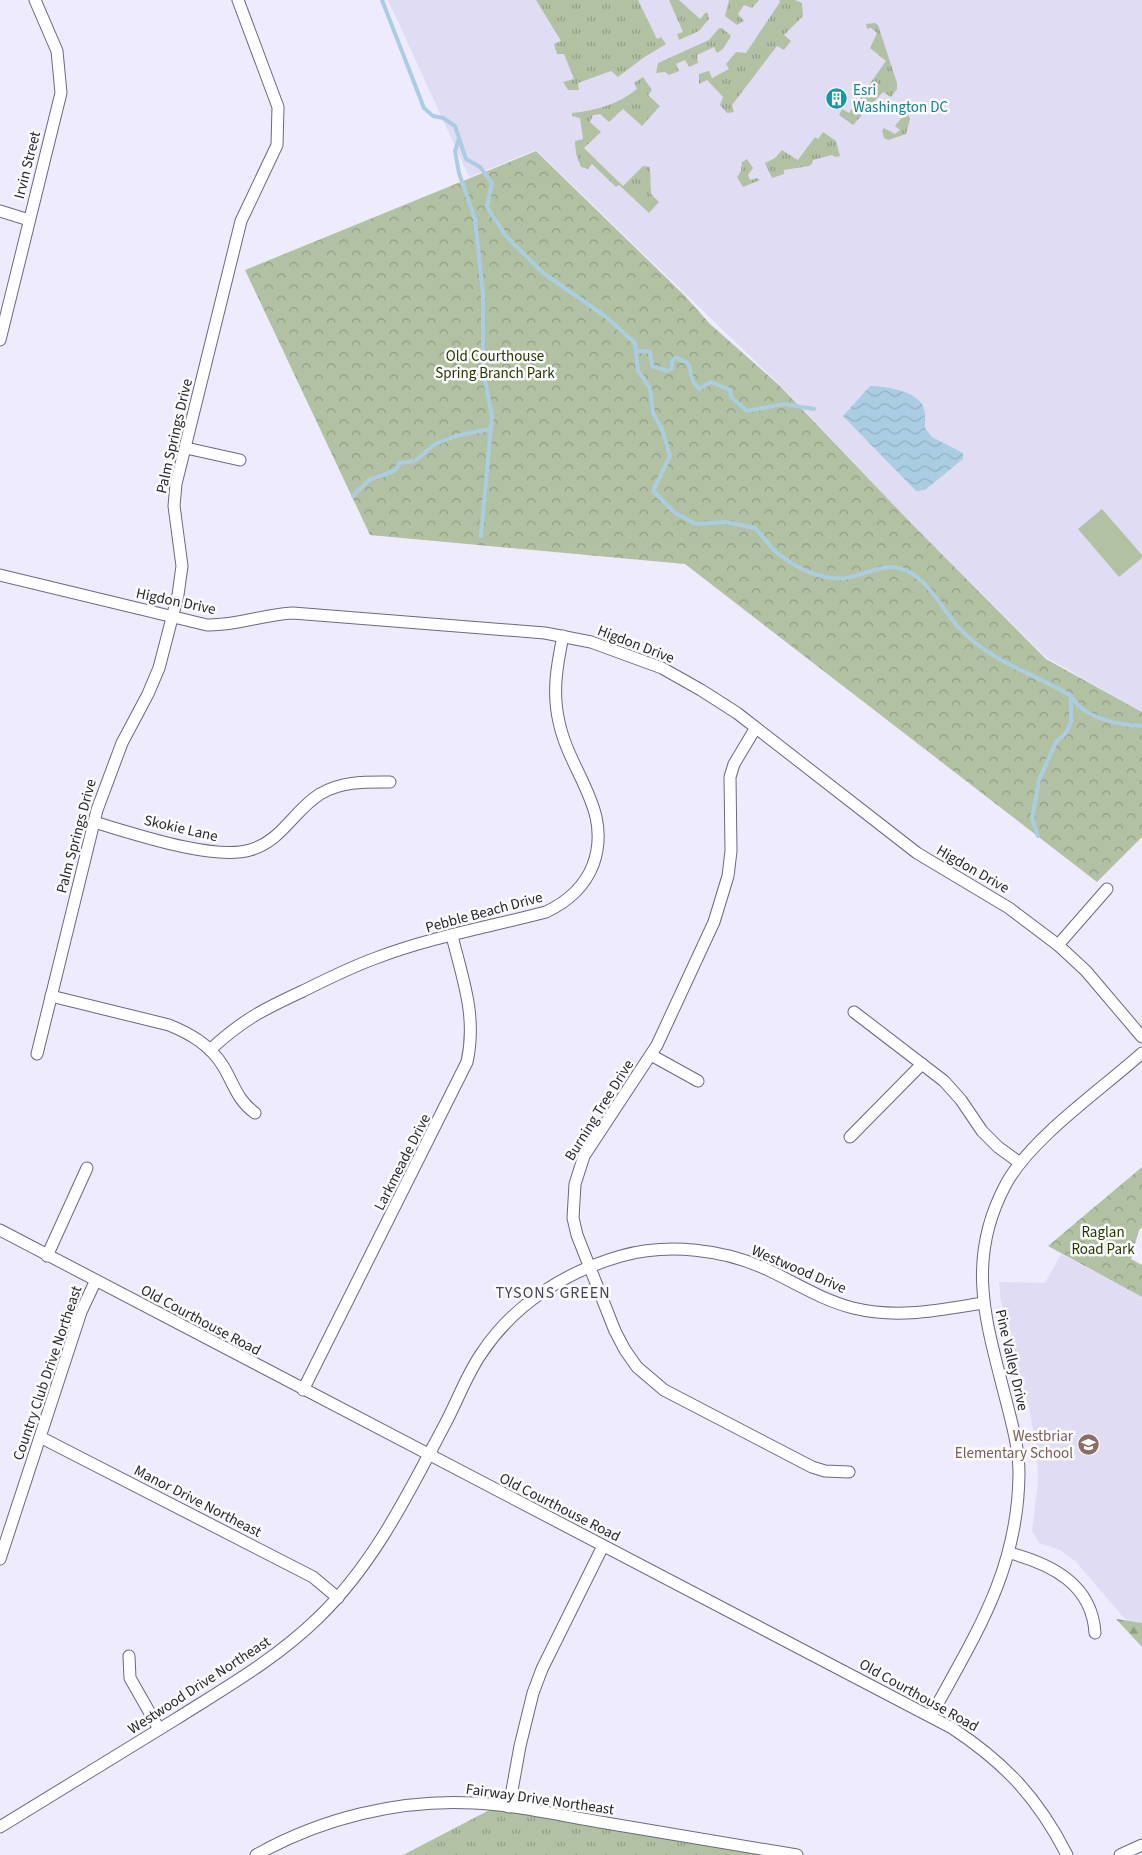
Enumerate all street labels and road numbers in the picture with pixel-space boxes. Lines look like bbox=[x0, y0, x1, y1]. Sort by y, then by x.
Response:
street label: Irvin Street bbox=[9, 129, 46, 201]
street label: Palm Springs Drive bbox=[151, 377, 198, 496]
street label: Higdon Drive bbox=[134, 583, 218, 620]
street label: Higdon Drive bbox=[594, 620, 677, 669]
street label: Palm Springs Drive bbox=[51, 777, 102, 896]
street label: Skokie Lane bbox=[142, 810, 220, 847]
street label: Higdon Drive bbox=[932, 840, 1013, 899]
street label: Pebble Beach Drive bbox=[423, 887, 545, 938]
street label: Burning Tree Drive bbox=[560, 1056, 639, 1165]
street label: Larkmeade Drive bbox=[369, 1110, 436, 1214]
street label: Westwood Drive bbox=[748, 1240, 849, 1299]
street label: Old Courthouse Road bbox=[137, 1280, 265, 1361]
street label: Country Club Drive Northeast bbox=[8, 1283, 87, 1463]
street label: Pine Valley Drive bbox=[990, 1307, 1033, 1413]
street label: Manor Drive Northeast bbox=[130, 1460, 265, 1543]
street label: Old Courthouse Road bbox=[495, 1468, 624, 1547]
street label: Westwood Drive Northeast bbox=[124, 1631, 275, 1739]
street label: Old Courthouse Road bbox=[855, 1654, 982, 1737]
street label: Fairway Drive Northeast bbox=[464, 1779, 615, 1820]

